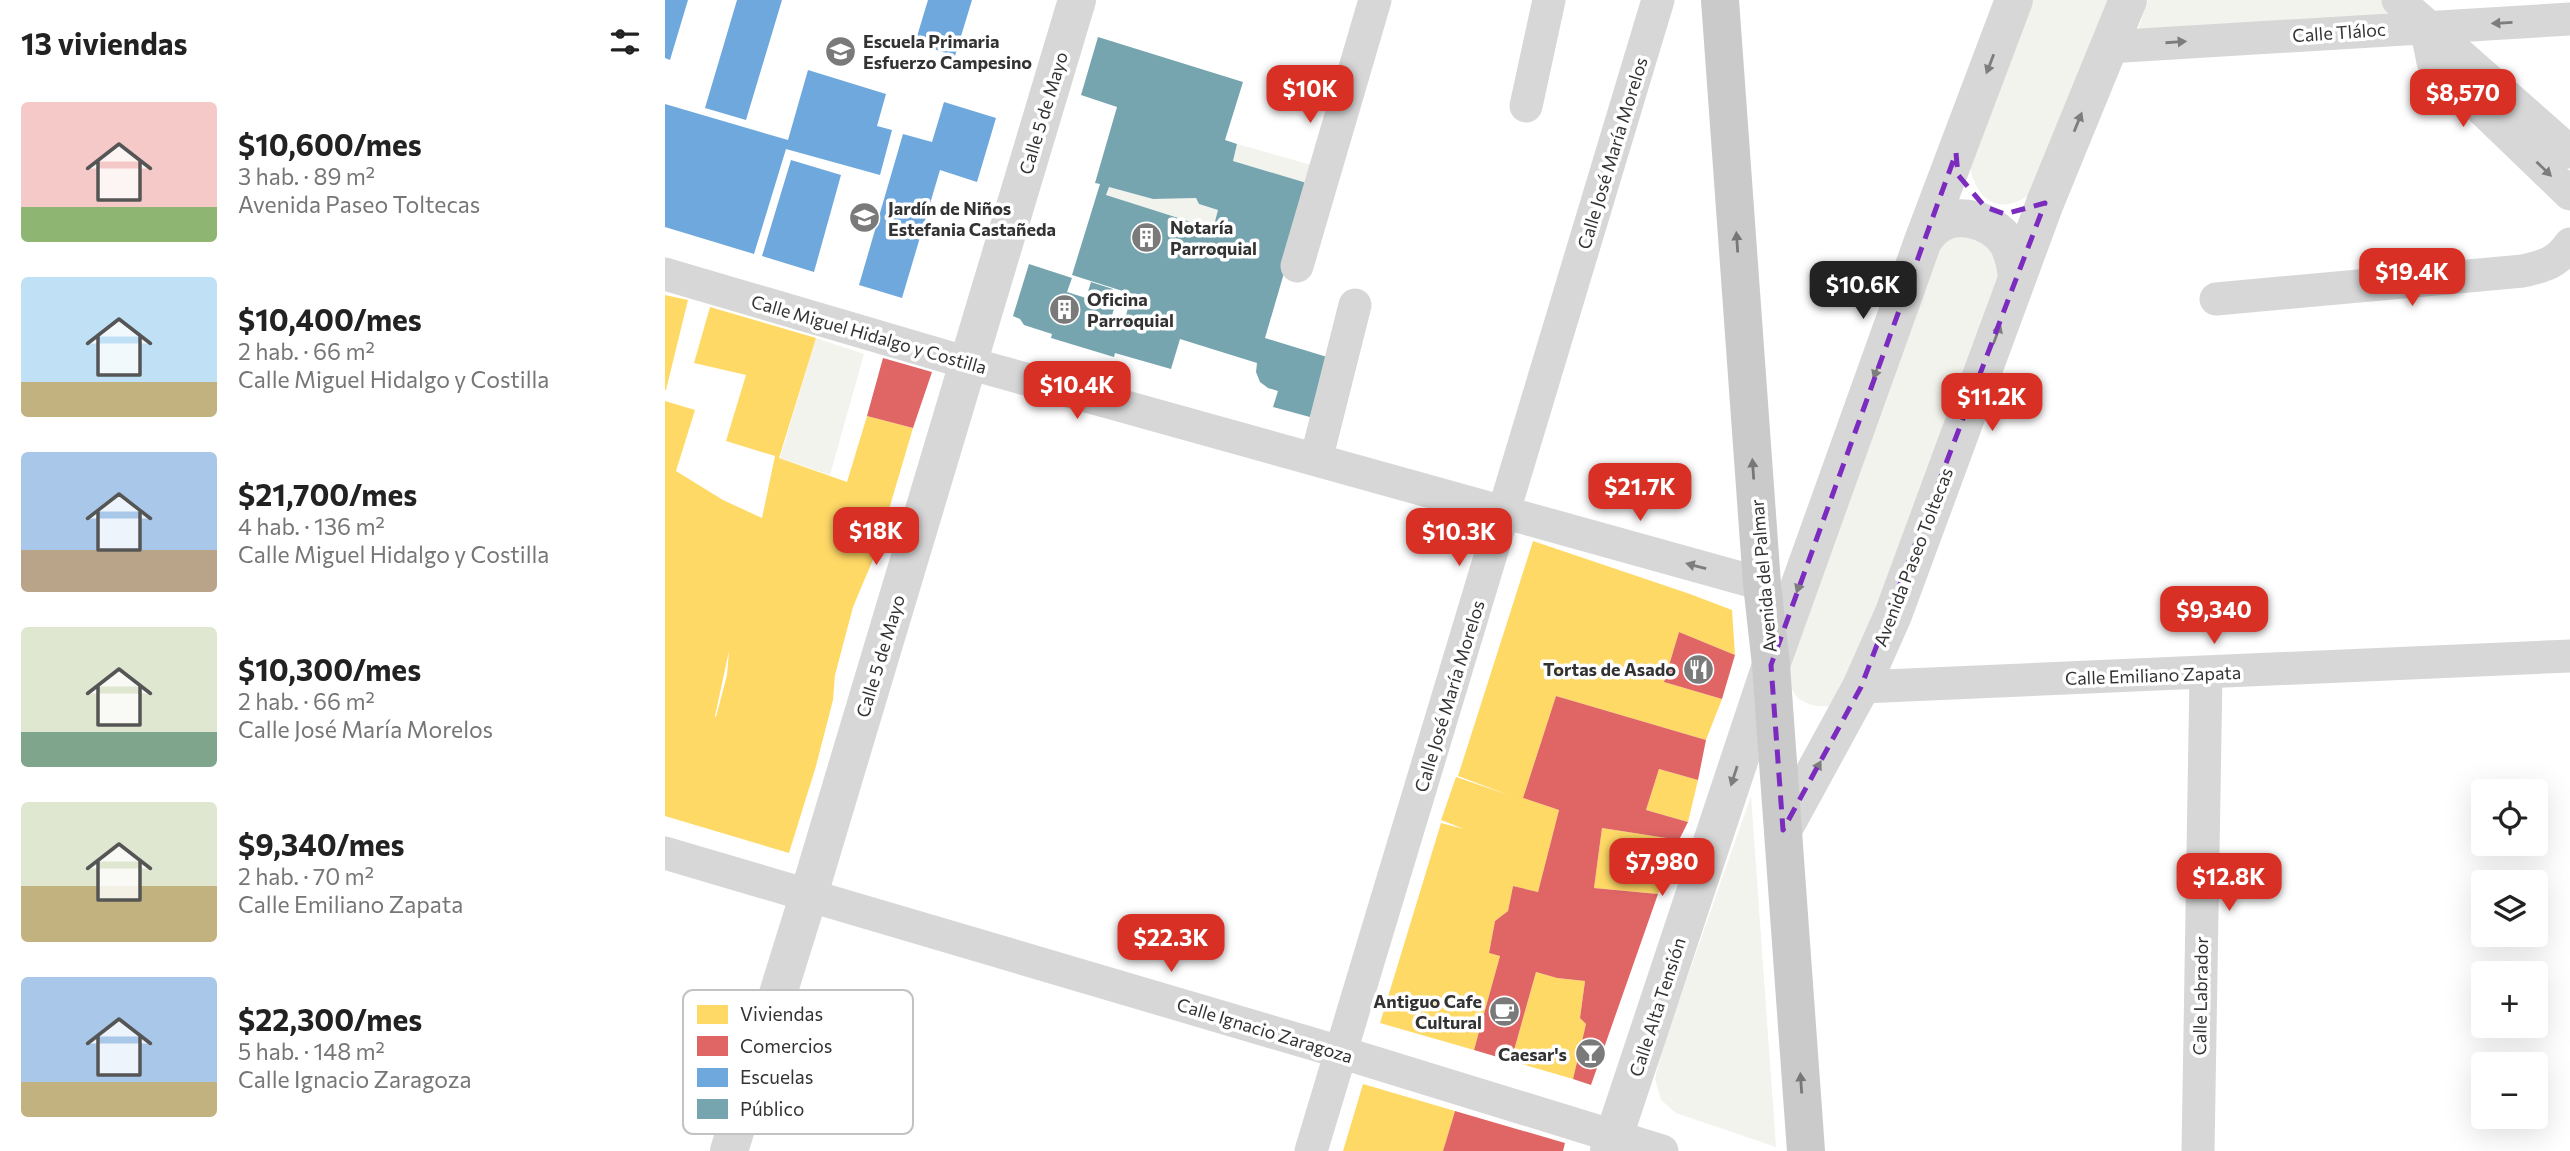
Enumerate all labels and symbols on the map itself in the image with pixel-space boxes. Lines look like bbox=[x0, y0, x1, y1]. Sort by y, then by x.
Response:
one-way arrow bbox=[2491, 17, 2513, 28]
street label: Calle Tláloc bbox=[2292, 18, 2386, 46]
place label: Escuela Primaria Esfuerzo Campesino bbox=[863, 30, 1032, 73]
school or university icon: Escuela Primaria Esfuerzo Campesino bbox=[823, 34, 857, 68]
one-way arrow bbox=[2165, 37, 2187, 48]
street label: Calle 5 de Mayo bbox=[1014, 49, 1072, 177]
one-way arrow bbox=[1984, 53, 1995, 74]
street label: Calle José María Morelos bbox=[1572, 54, 1652, 252]
pin: $10K bbox=[1269, 66, 1351, 125]
pin: $8,570 bbox=[2406, 69, 2520, 129]
one-way arrow bbox=[2072, 111, 2083, 132]
one-way arrow bbox=[2535, 161, 2552, 177]
place label: Jardín de Niños Estefania Castañeda bbox=[888, 197, 1056, 240]
school or university icon: Jardín de Niños Estefania Castañeda bbox=[848, 201, 882, 235]
place label: Notaría Parroquial bbox=[1170, 216, 1257, 259]
building icon: Notaría Parroquial bbox=[1130, 220, 1164, 254]
one-way arrow bbox=[1731, 231, 1742, 253]
pin: $19.4K bbox=[2355, 248, 2469, 308]
pin: $10.6K bbox=[1806, 262, 1920, 321]
place label: Oficina Parroquial bbox=[1087, 288, 1174, 331]
street label: Calle Miguel Hidalgo y Costilla bbox=[749, 290, 989, 378]
building icon: Oficina Parroquial bbox=[1047, 292, 1081, 326]
one-way arrow bbox=[1992, 324, 2003, 345]
one-way arrow bbox=[1871, 359, 1882, 380]
pin: $10.4K bbox=[1020, 362, 1134, 421]
pin: $11.2K bbox=[1935, 374, 2049, 433]
one-way arrow bbox=[1748, 458, 1759, 480]
pin: $21.7K bbox=[1583, 463, 1697, 523]
street label: Avenida Paseo Toltecas bbox=[1869, 465, 1957, 649]
street label: Avenida del Palmar bbox=[1745, 498, 1781, 654]
pin: $18K bbox=[835, 508, 917, 567]
pin: $10.3K bbox=[1402, 508, 1516, 568]
one-way arrow bbox=[1685, 560, 1707, 571]
one-way arrow bbox=[1794, 573, 1805, 594]
pin: $9,340 bbox=[2157, 586, 2271, 646]
street label: Calle 5 de Mayo bbox=[851, 592, 909, 720]
street label: Calle José María Morelos bbox=[1409, 597, 1489, 795]
restaurant icon: Tortas de Asado bbox=[1682, 652, 1716, 686]
place label: Tortas de Asado bbox=[1543, 658, 1676, 680]
street label: Calle Emiliano Zapata bbox=[2064, 661, 2242, 689]
one-way arrow bbox=[1810, 760, 1822, 780]
one-way arrow bbox=[1728, 765, 1739, 786]
pin: $7,980 bbox=[1605, 838, 1719, 898]
pin: $12.8K bbox=[2172, 853, 2286, 913]
pin: $22.3K bbox=[1114, 914, 1228, 974]
street label: Calle Alta Tensión bbox=[1624, 935, 1690, 1079]
street label: Calle Labrador bbox=[2188, 936, 2212, 1056]
legend bbox=[683, 990, 913, 1134]
place label: Antiguo Cafe Cultural bbox=[1373, 990, 1482, 1033]
street label: Calle Ignacio Zaragoza bbox=[1174, 993, 1356, 1067]
cafe icon: Antiguo Cafe Cultural bbox=[1488, 994, 1522, 1028]
text: Viviendas bbox=[740, 1002, 823, 1025]
text: Comercios bbox=[740, 1034, 832, 1057]
bar icon: Caesar's bbox=[1573, 1037, 1607, 1071]
place label: Caesar's bbox=[1498, 1043, 1567, 1065]
text: Escuelas bbox=[740, 1065, 813, 1088]
one-way arrow bbox=[1795, 1072, 1806, 1094]
text: Público bbox=[740, 1097, 804, 1120]

